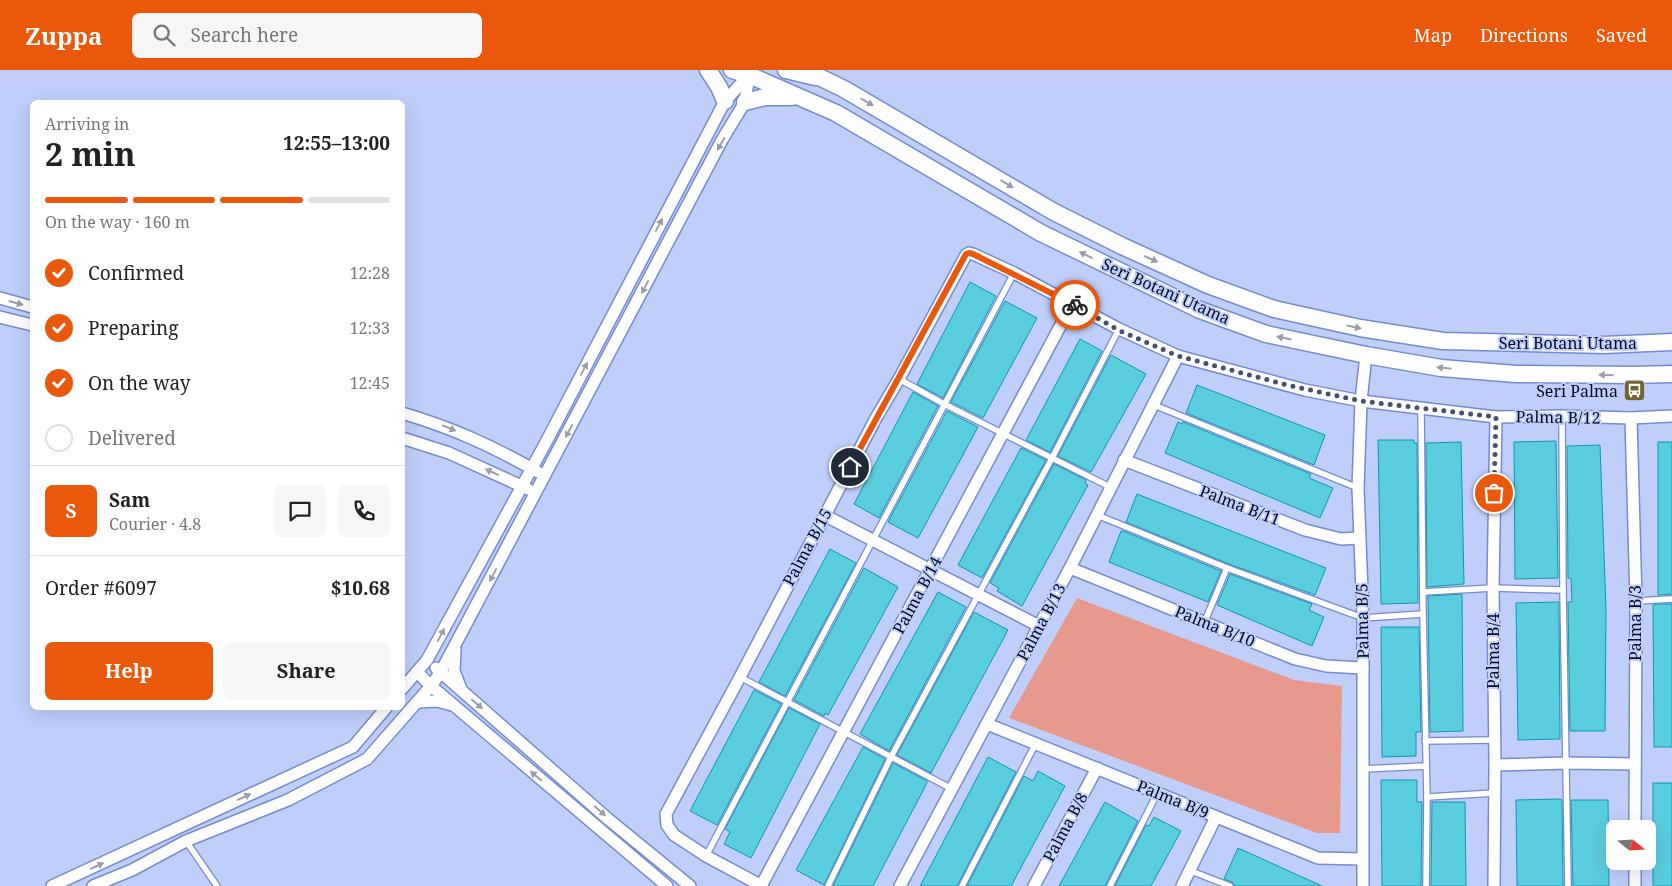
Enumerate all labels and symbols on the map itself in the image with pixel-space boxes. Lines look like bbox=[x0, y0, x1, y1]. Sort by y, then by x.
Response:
one-way arrow bbox=[860, 98, 875, 106]
one-way arrow bbox=[716, 137, 725, 150]
one-way arrow bbox=[1001, 180, 1014, 189]
one-way arrow bbox=[655, 218, 664, 232]
one-way arrow bbox=[1079, 251, 1093, 259]
street label: Seri Botani Utama bbox=[1098, 253, 1234, 329]
one-way arrow bbox=[1144, 256, 1158, 264]
one-way arrow bbox=[641, 280, 649, 295]
courier bbox=[1050, 280, 1100, 330]
one-way arrow bbox=[9, 299, 24, 307]
one-way arrow bbox=[1347, 323, 1362, 331]
street label: Seri Botani Utama bbox=[1499, 332, 1637, 354]
one-way arrow bbox=[1276, 334, 1292, 342]
one-way arrow bbox=[580, 361, 588, 376]
one-way arrow bbox=[1435, 364, 1451, 372]
one-way arrow bbox=[1598, 371, 1614, 379]
bus stop icon: Seri Palma bbox=[1622, 379, 1646, 403]
place label: Seri Palma bbox=[1536, 380, 1618, 402]
street label: Palma B/12 bbox=[1515, 405, 1601, 429]
one-way arrow bbox=[442, 424, 456, 432]
one-way arrow bbox=[565, 424, 573, 438]
pin bbox=[829, 446, 871, 488]
one-way arrow bbox=[485, 468, 499, 476]
pin bbox=[1473, 472, 1515, 514]
street label: Palma B/11 bbox=[1196, 480, 1284, 530]
street label: Palma B/15 bbox=[777, 504, 837, 590]
street label: Palma B/14 bbox=[887, 552, 947, 638]
one-way arrow bbox=[489, 567, 497, 582]
street label: Palma B/13 bbox=[1011, 579, 1071, 665]
street label: Palma B/5 bbox=[1350, 583, 1374, 659]
street label: Palma B/3 bbox=[1624, 585, 1646, 661]
street label: Palma B/10 bbox=[1172, 600, 1259, 652]
street label: Palma B/4 bbox=[1482, 613, 1504, 689]
one-way arrow bbox=[437, 628, 445, 642]
one-way arrow bbox=[471, 698, 483, 709]
one-way arrow bbox=[530, 770, 543, 781]
street label: Palma B/9 bbox=[1134, 775, 1212, 823]
street label: Palma B/8 bbox=[1037, 788, 1093, 866]
one-way arrow bbox=[237, 793, 251, 801]
one-way arrow bbox=[593, 805, 605, 817]
north arrow bbox=[1606, 820, 1656, 870]
one-way arrow bbox=[90, 862, 104, 870]

